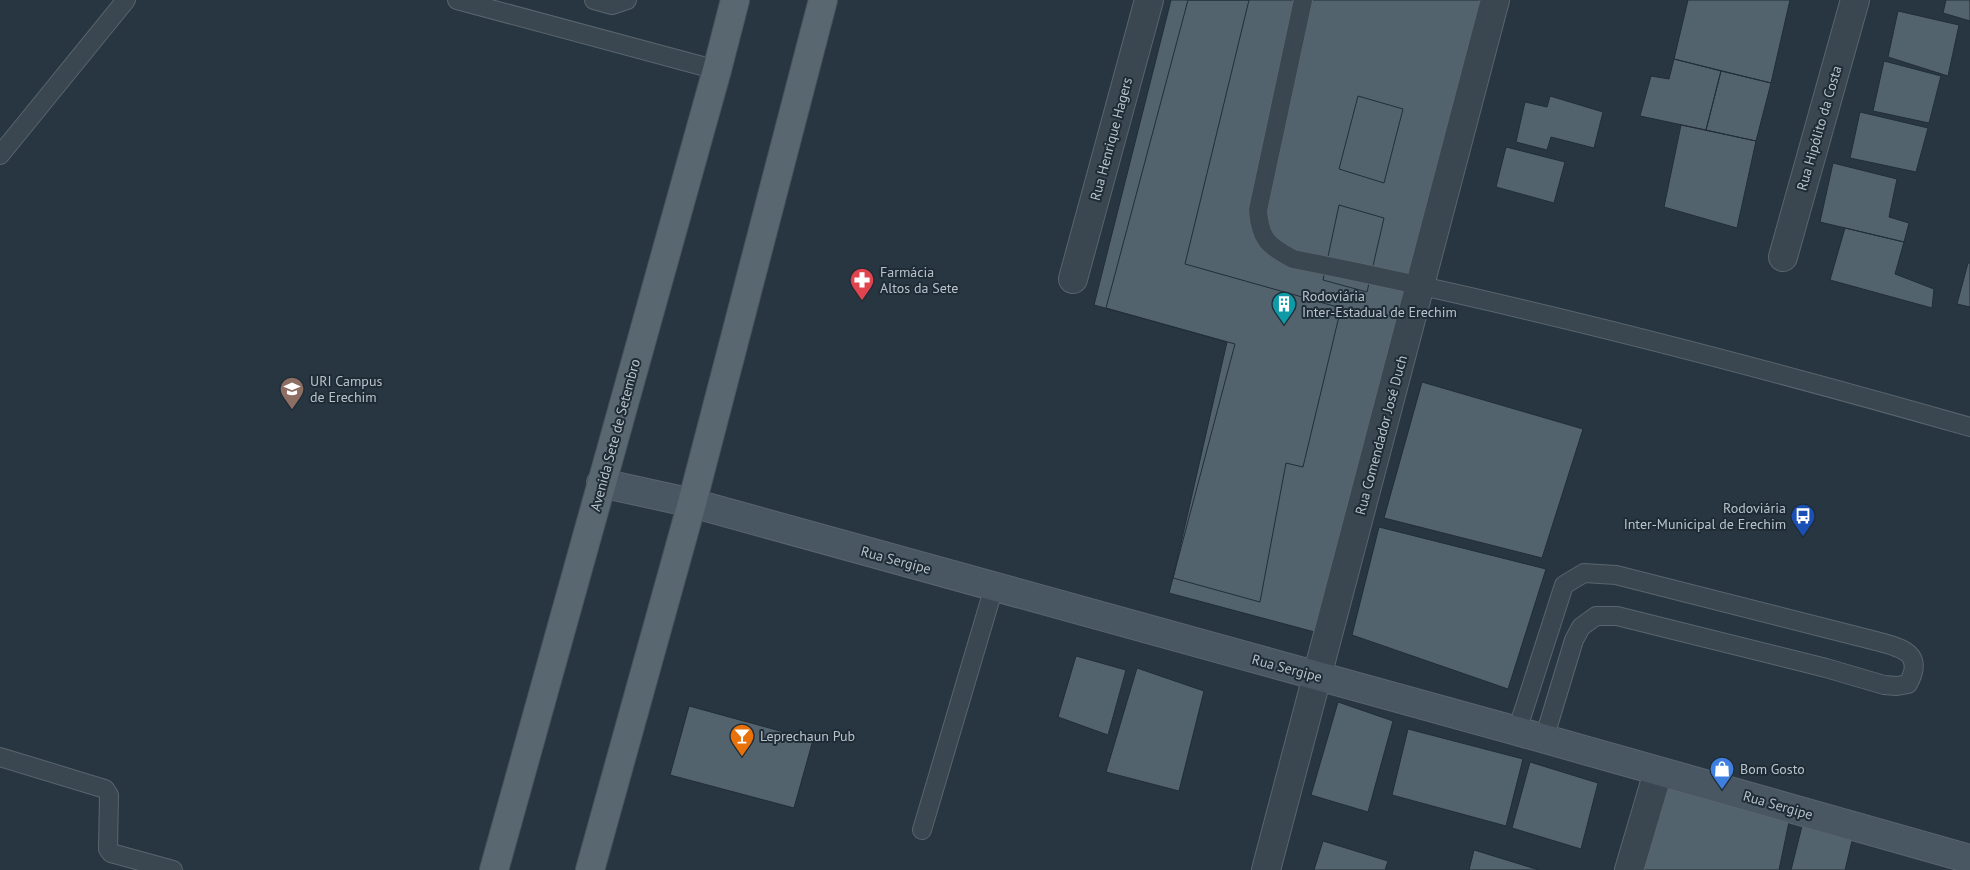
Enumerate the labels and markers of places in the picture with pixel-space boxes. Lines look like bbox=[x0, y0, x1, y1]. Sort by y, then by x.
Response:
place label: Farmácia Altos da Sete bbox=[880, 263, 958, 297]
pharmacy icon: Farmácia Altos da Sete bbox=[849, 267, 875, 301]
place label: Rodoviária Inter-Estadual de Erechim bbox=[1302, 287, 1457, 321]
building icon: Rodoviária Inter-Estadual de Erechim bbox=[1271, 291, 1297, 325]
place label: URI Campus de Erechim bbox=[310, 372, 382, 406]
school or university icon: URI Campus de Erechim bbox=[279, 376, 305, 410]
place label: Rodoviária Inter-Municipal de Erechim bbox=[1624, 499, 1786, 533]
bus stop icon: Rodoviária Inter-Municipal de Erechim bbox=[1790, 503, 1816, 537]
bar icon: Leprechaun Pub bbox=[729, 723, 755, 757]
place label: Leprechaun Pub bbox=[760, 727, 855, 745]
shop icon: Bom Gosto bbox=[1709, 756, 1735, 790]
place label: Bom Gosto bbox=[1740, 760, 1805, 778]

